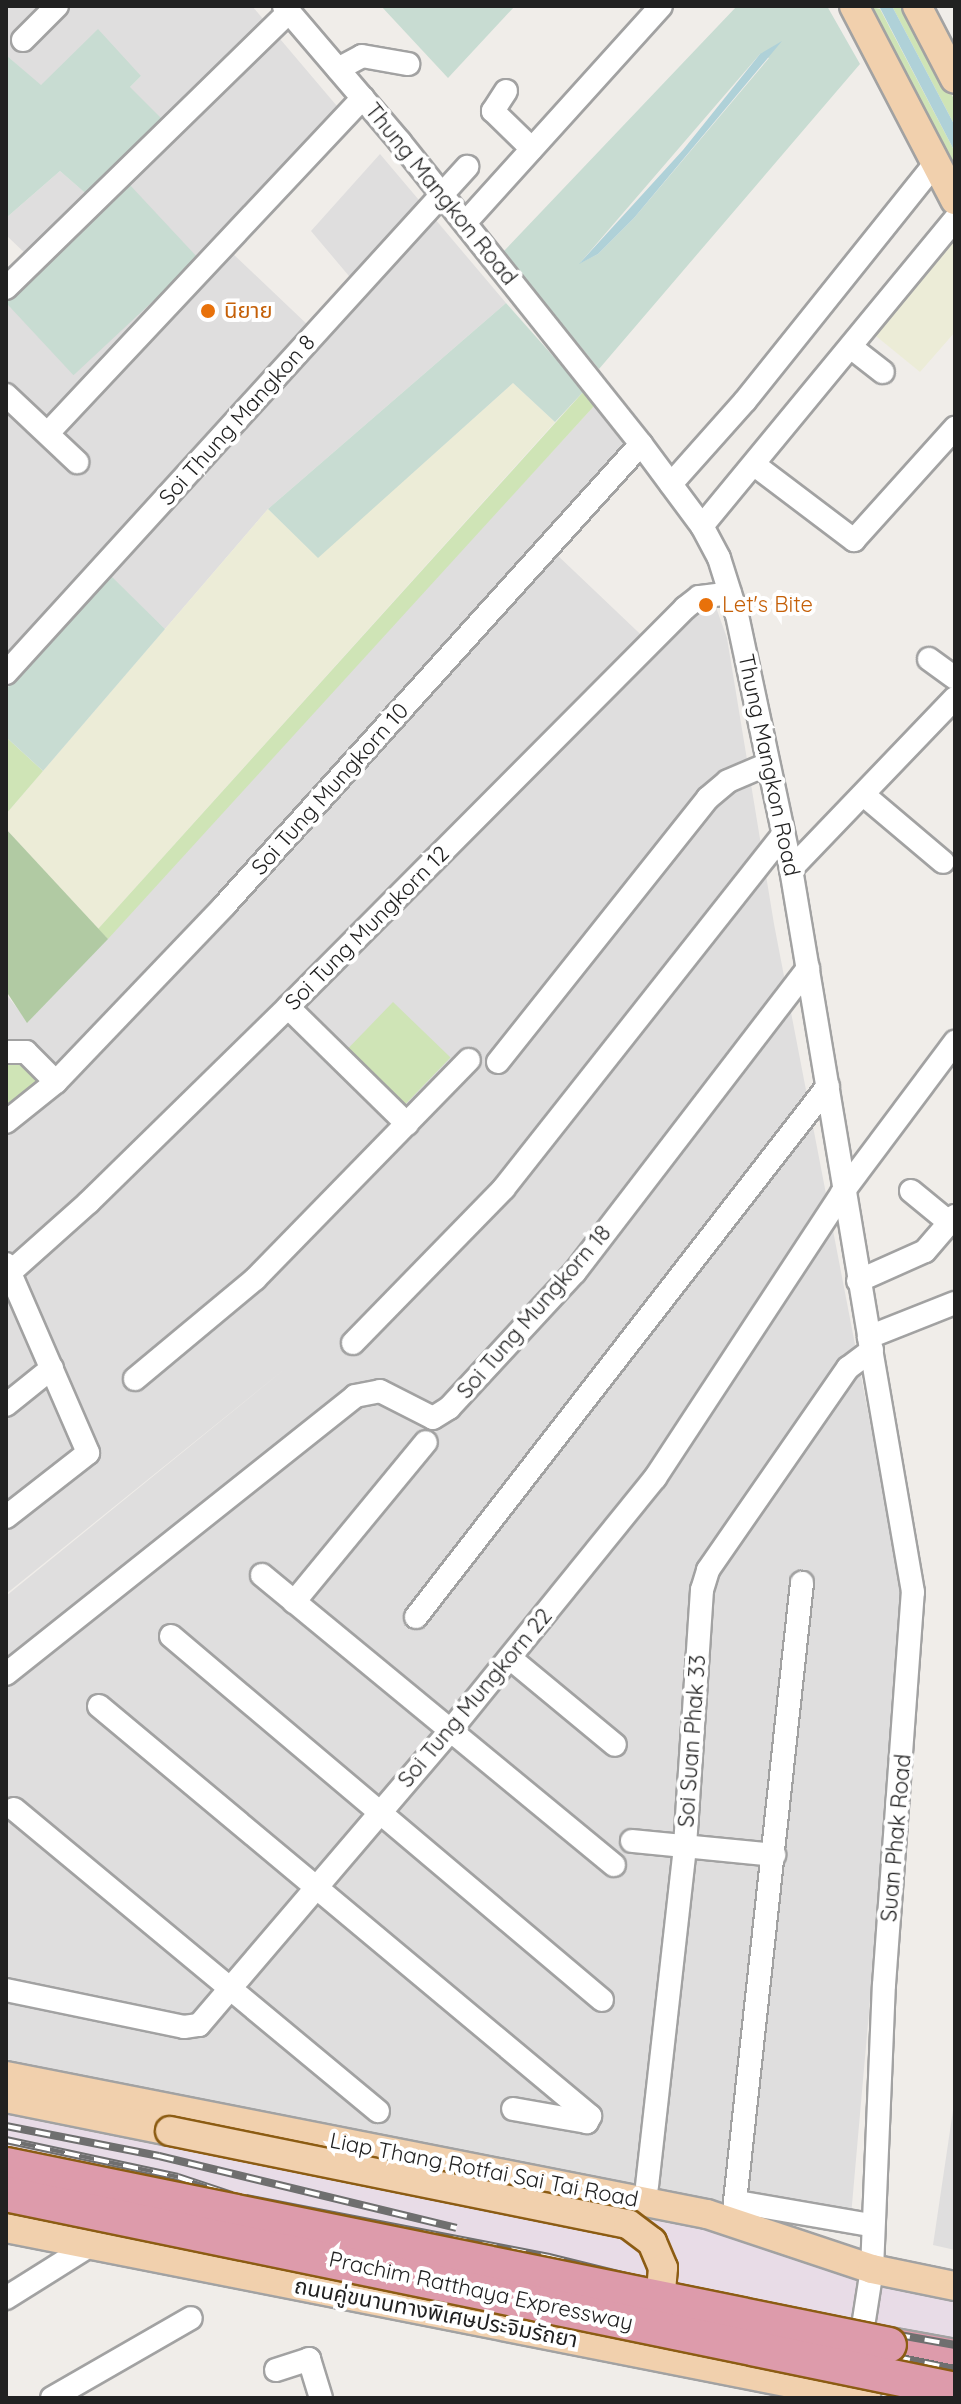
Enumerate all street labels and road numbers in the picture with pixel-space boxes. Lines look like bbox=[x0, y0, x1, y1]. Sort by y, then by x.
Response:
street label: Thung Mangkon Road bbox=[359, 98, 523, 290]
street label: Soi Thung Mangkon 8 bbox=[153, 329, 321, 511]
street label: Thung Mangkon Road bbox=[733, 651, 805, 879]
street label: Soi Tung Mungkorn 10 bbox=[246, 698, 414, 880]
street label: Soi Tung Mungkorn 12 bbox=[279, 840, 455, 1016]
street label: Soi Tung Mungkorn 18 bbox=[452, 1220, 616, 1404]
street label: Soi Tung Mungkorn 22 bbox=[392, 1603, 558, 1793]
street label: Soi Suan Phak 33 bbox=[673, 1654, 711, 1828]
street label: Suan Phak Road bbox=[876, 1753, 916, 1923]
street label: Liap Thang Rotfai Sai Tai Road bbox=[328, 2127, 640, 2213]
street label: Prachim Ratthaya Expressway bbox=[327, 2246, 635, 2336]
street label: ถนนคู่ขนานทางพิเศษประจิมรัถยา bbox=[292, 2273, 580, 2353]

